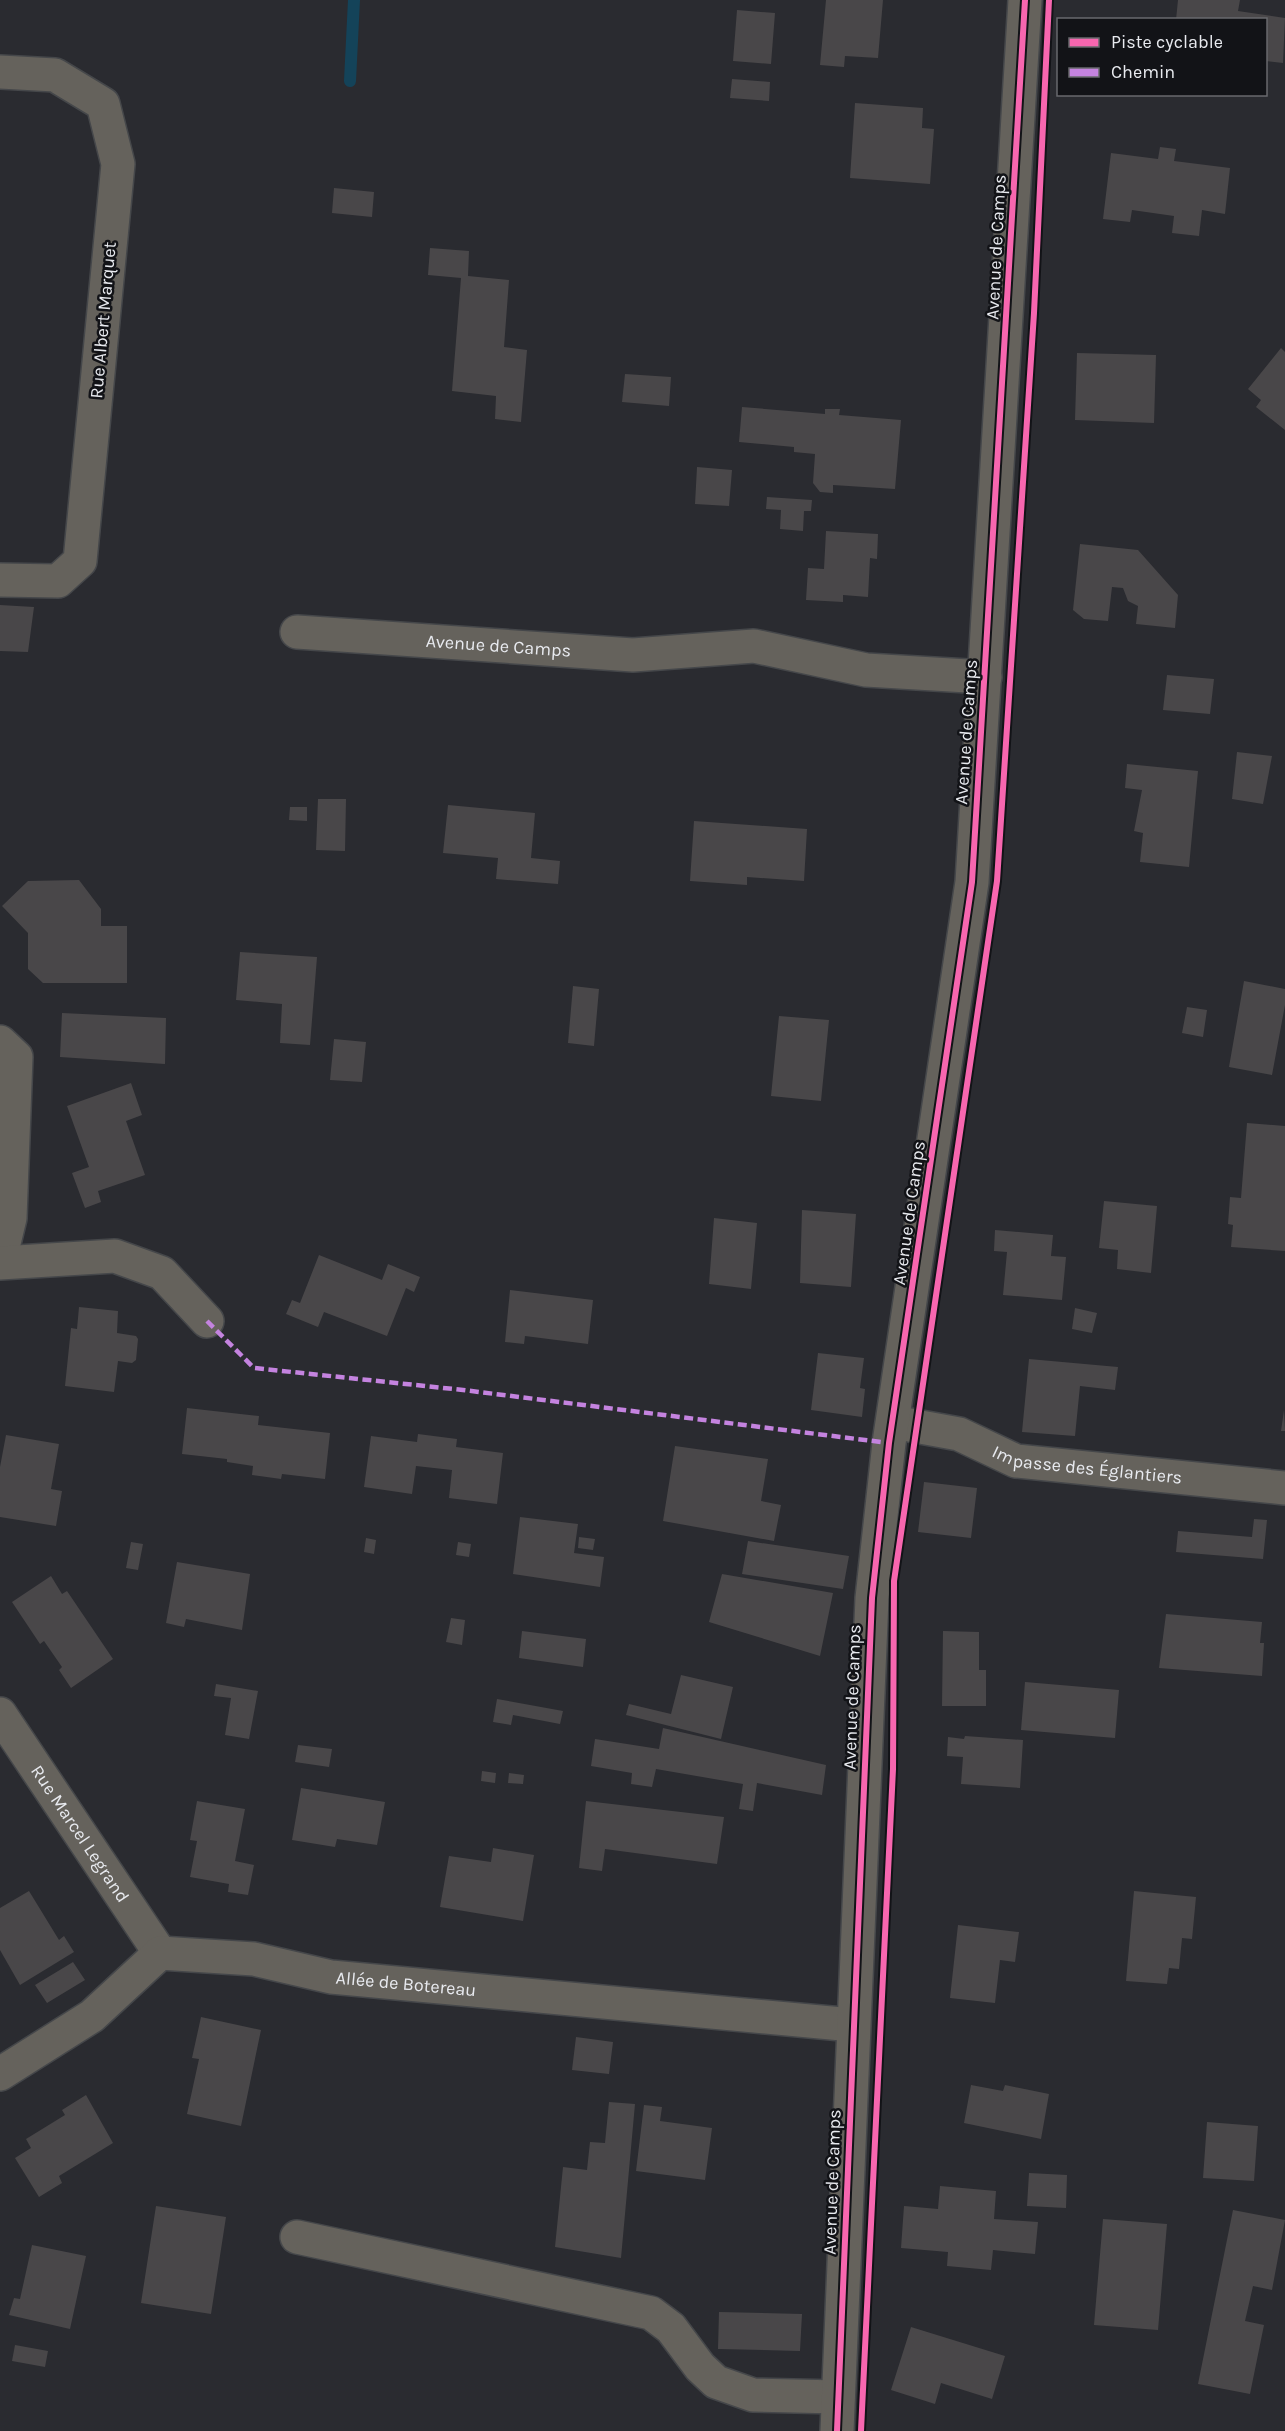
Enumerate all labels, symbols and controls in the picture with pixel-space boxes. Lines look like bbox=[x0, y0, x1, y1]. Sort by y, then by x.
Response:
legend bbox=[1057, 18, 1267, 96]
text: Piste cyclable bbox=[1111, 31, 1223, 53]
text: Chemin bbox=[1111, 61, 1175, 83]
street label: Avenue de Camps bbox=[981, 174, 1011, 320]
street label: Rue Albert Marquet bbox=[85, 240, 121, 399]
street label: Avenue de Camps bbox=[425, 630, 572, 662]
street label: Avenue de Camps bbox=[950, 659, 982, 805]
street label: Avenue de Camps bbox=[888, 1139, 930, 1287]
street label: Impasse des Églantiers bbox=[989, 1440, 1183, 1489]
street label: Avenue de Camps bbox=[838, 1624, 866, 1770]
street label: Rue Marcel Legrand bbox=[26, 1761, 134, 1907]
street label: Allée de Botereau bbox=[335, 1966, 477, 2001]
street label: Avenue de Camps bbox=[818, 2109, 846, 2255]

